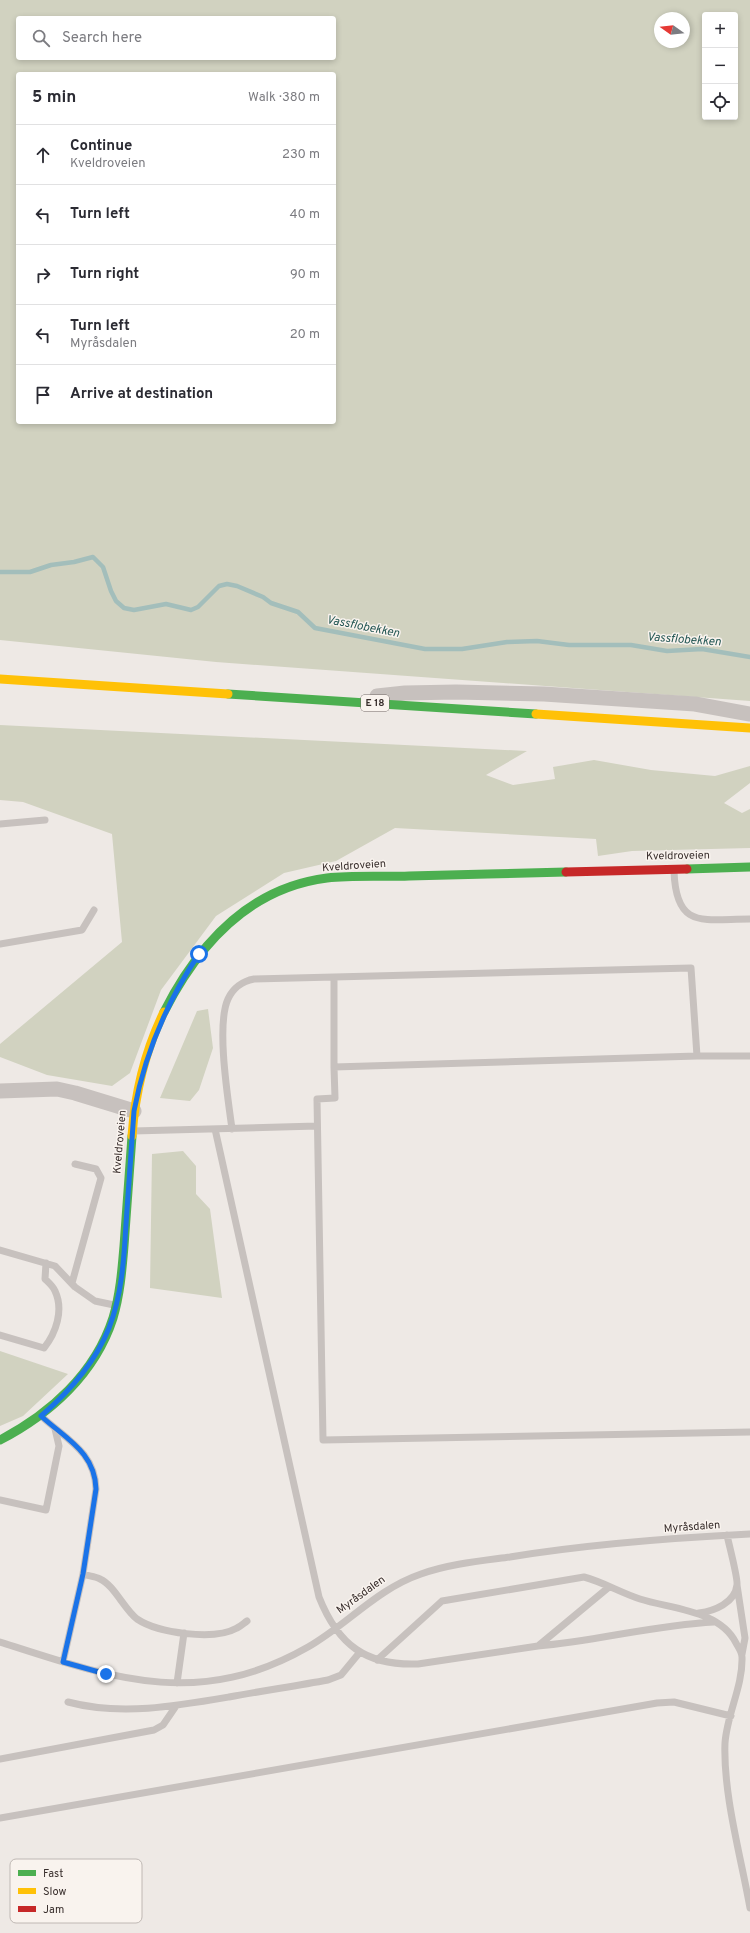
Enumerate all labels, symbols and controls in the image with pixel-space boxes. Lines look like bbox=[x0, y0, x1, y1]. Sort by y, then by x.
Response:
north arrow bbox=[654, 12, 690, 48]
map controls bbox=[702, 12, 738, 120]
button: + bbox=[702, 12, 738, 48]
search box bbox=[16, 16, 336, 60]
icon: search bbox=[30, 27, 52, 49]
text: Search here bbox=[62, 29, 142, 48]
button: − bbox=[702, 48, 738, 84]
button: locate bbox=[702, 84, 738, 120]
text: 5 min bbox=[32, 87, 76, 109]
text: Walk · 380 m bbox=[248, 90, 320, 106]
text: Continue bbox=[70, 137, 132, 156]
icon: ahead bbox=[32, 144, 54, 166]
text: 230 m bbox=[282, 147, 320, 163]
text: Kveldroveien bbox=[70, 156, 146, 172]
icon: left bbox=[32, 204, 54, 226]
text: Turn left bbox=[70, 205, 130, 224]
text: 40 m bbox=[290, 207, 320, 223]
icon: right bbox=[32, 264, 54, 286]
text: Turn right bbox=[70, 265, 139, 284]
text: 90 m bbox=[290, 267, 320, 283]
text: Turn left bbox=[70, 317, 130, 336]
icon: left bbox=[32, 324, 54, 346]
text: 20 m bbox=[290, 327, 320, 343]
text: Myråsdalen bbox=[70, 336, 137, 352]
icon: arrive bbox=[32, 384, 54, 406]
text: Arrive at destination bbox=[70, 385, 213, 404]
water label: Vassflobekken bbox=[325, 612, 401, 642]
water label: Vassflobekken bbox=[647, 629, 722, 651]
road number: E 18 bbox=[361, 695, 389, 711]
street label: Kveldroveien bbox=[646, 848, 710, 864]
street label: Kveldroveien bbox=[322, 857, 386, 875]
route start bbox=[190, 945, 208, 963]
street label: Kveldroveien bbox=[110, 1110, 130, 1174]
street label: Myråsdalen bbox=[663, 1518, 721, 1536]
street label: Myråsdalen bbox=[334, 1573, 388, 1617]
route end bbox=[97, 1665, 115, 1683]
legend bbox=[10, 1859, 142, 1923]
text: Fast bbox=[43, 1867, 63, 1881]
text: Slow bbox=[43, 1885, 66, 1899]
text: Jam bbox=[43, 1903, 64, 1917]

